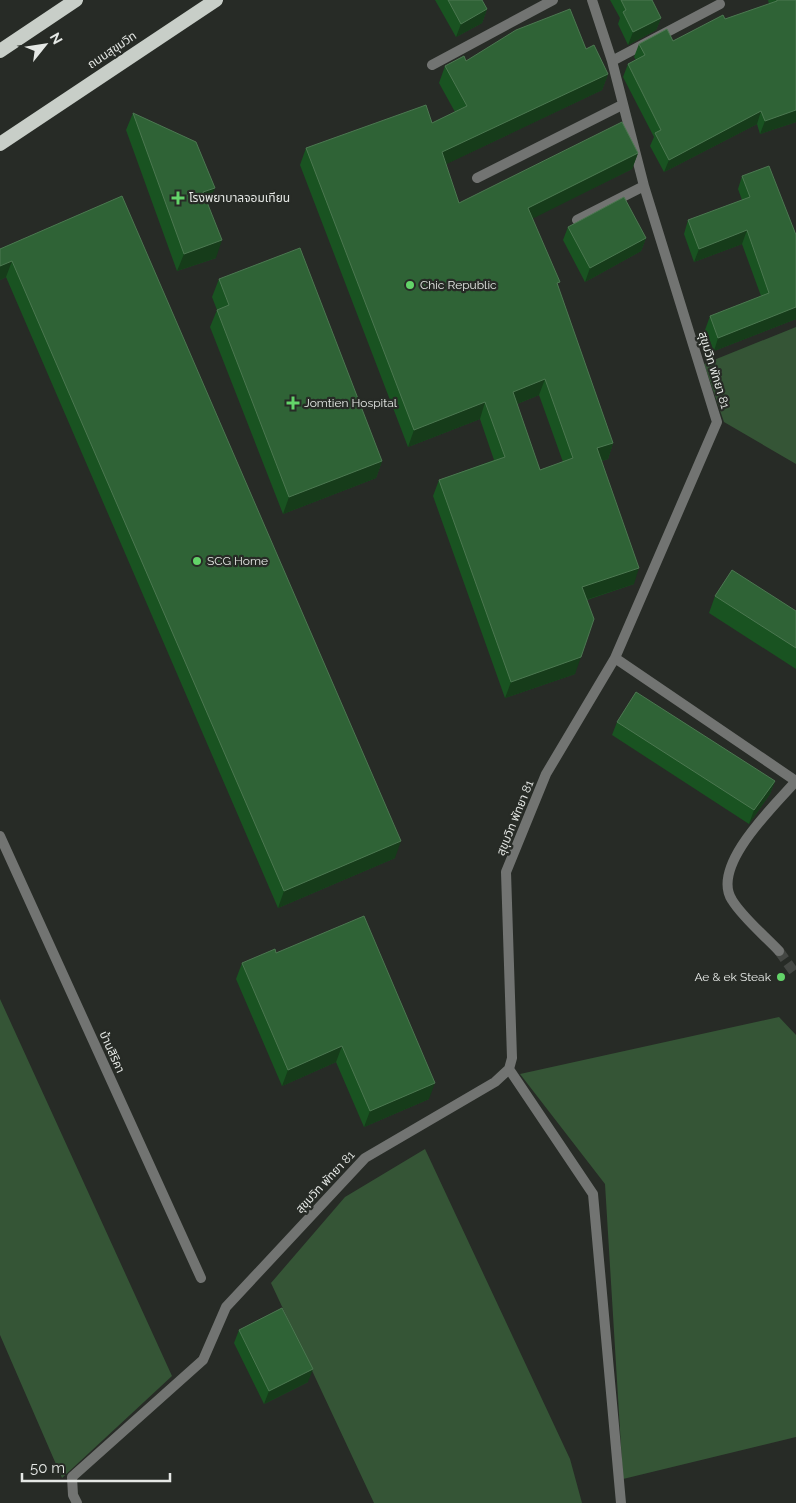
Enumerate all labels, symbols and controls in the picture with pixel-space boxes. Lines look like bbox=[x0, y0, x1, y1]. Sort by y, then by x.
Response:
north arrow bbox=[20, 20, 70, 70]
street label: ถนนสุขุมวิท bbox=[85, 29, 139, 71]
text: N bbox=[47, 30, 66, 47]
marker: โรงพยาบาลจอมเทียน bbox=[171, 191, 185, 205]
place label: โรงพยาบาลจอมเทียน bbox=[189, 191, 290, 205]
place label: Chic Republic bbox=[420, 278, 497, 292]
marker: Chic Republic bbox=[404, 279, 416, 291]
street label: สุขุมวิท พัทยา 81 bbox=[696, 330, 732, 410]
marker: Jomtien Hospital bbox=[286, 396, 300, 410]
place label: Jomtien Hospital bbox=[304, 396, 398, 410]
place label: SCG Home bbox=[207, 554, 268, 568]
marker: SCG Home bbox=[191, 555, 203, 567]
street label: สุขุมวิท พัทยา 81 bbox=[494, 778, 536, 858]
place label: Ae & ek Steak bbox=[694, 970, 772, 984]
marker: Ae & ek Steak bbox=[775, 971, 787, 983]
street label: บ้านสิริคา bbox=[97, 1029, 127, 1075]
street label: สุขุมวิท พัทยา 81 bbox=[293, 1148, 357, 1216]
scale bar bbox=[22, 1450, 170, 1482]
text: 50 m bbox=[30, 1459, 65, 1477]

